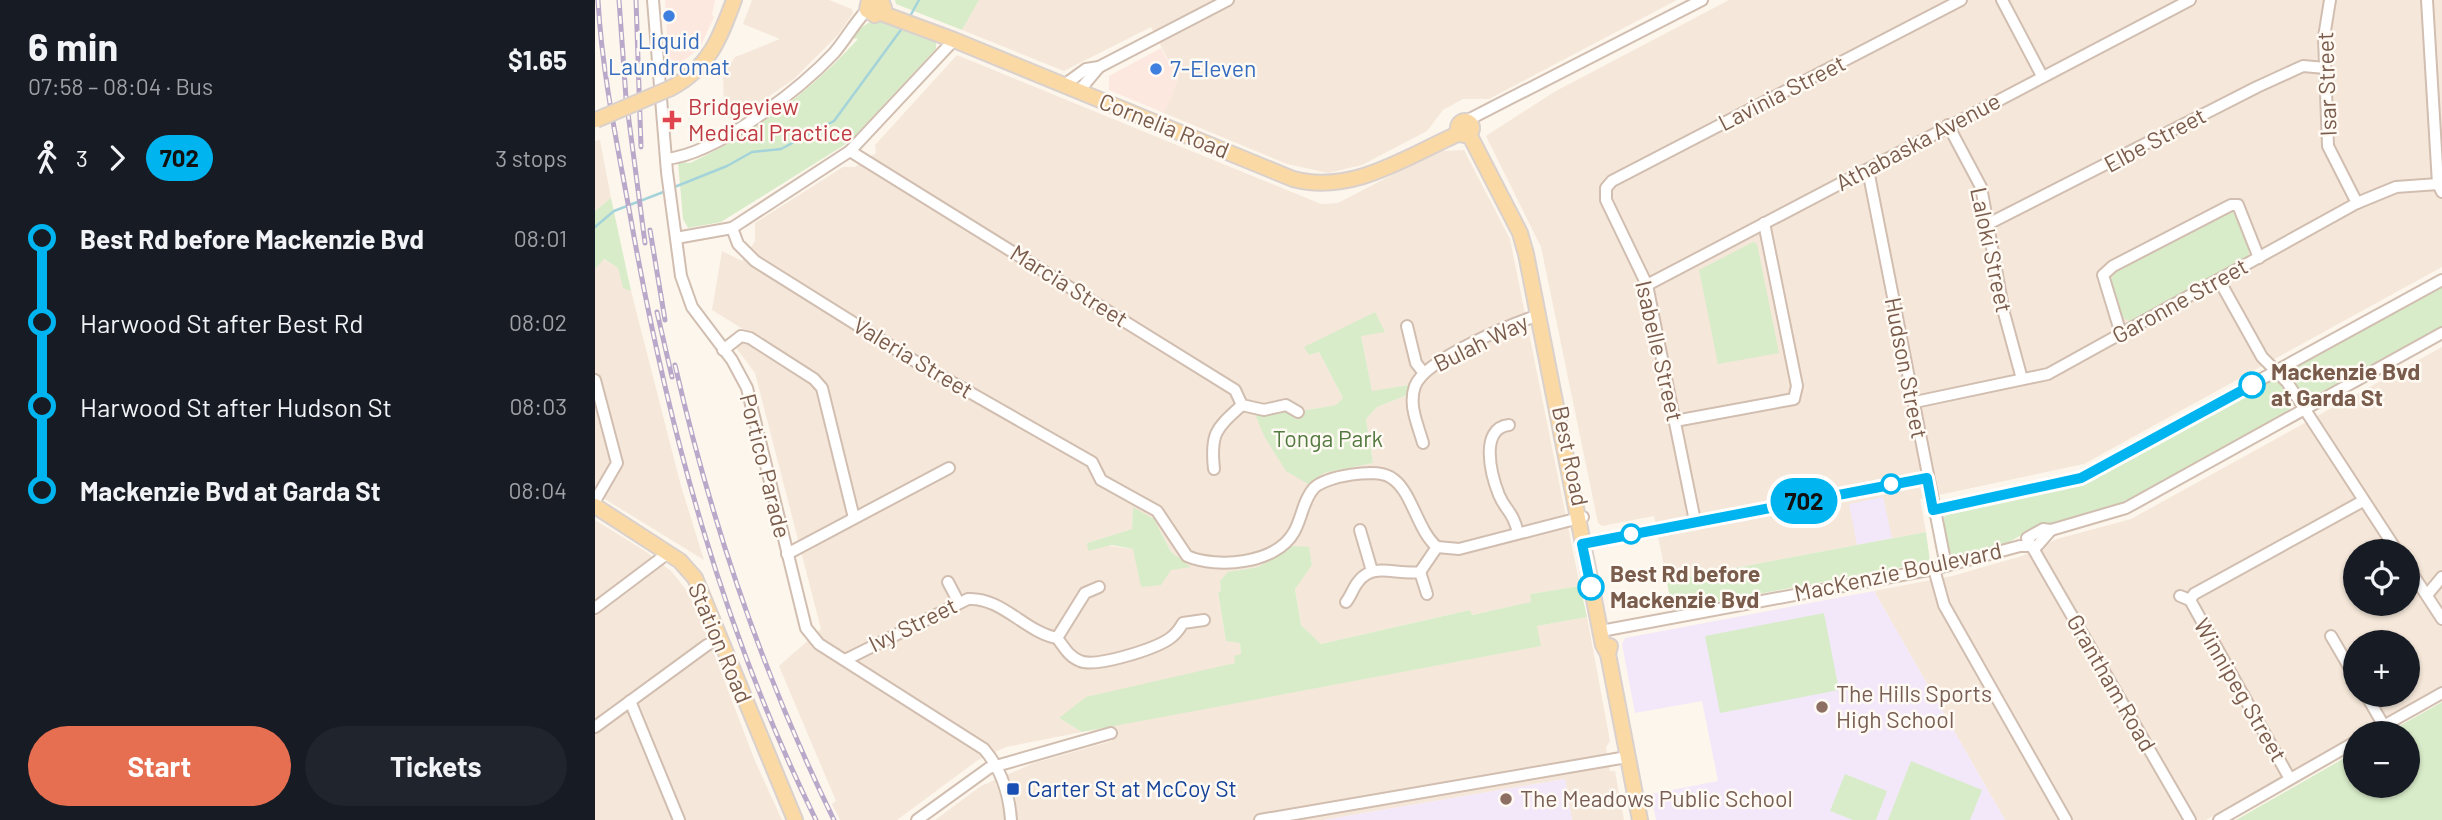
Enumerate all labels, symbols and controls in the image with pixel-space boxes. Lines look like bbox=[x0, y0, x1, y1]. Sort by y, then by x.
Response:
marker: Liquid Laundromat bbox=[661, 8, 677, 24]
text: 6 min bbox=[28, 23, 118, 69]
place label: Liquid Laundromat bbox=[608, 26, 730, 80]
street label: Isar Street bbox=[2310, 31, 2342, 137]
text: $1.65 bbox=[508, 44, 567, 75]
street label: Lavinia Street bbox=[1713, 48, 1850, 136]
place label: 7-Eleven bbox=[1170, 54, 1256, 82]
marker: 7-Eleven bbox=[1148, 61, 1164, 77]
text: 07:58 – 08:04 · Bus bbox=[28, 72, 213, 100]
street label: Cornelia Road bbox=[1095, 86, 1233, 164]
street label: Athabaska Avenue bbox=[1830, 86, 2005, 196]
place label: Bridgeview Medical Practice bbox=[688, 92, 853, 146]
street label: Elbe Street bbox=[2099, 101, 2210, 178]
marker: Bridgeview Medical Practice bbox=[662, 110, 682, 130]
icon: walk bbox=[28, 139, 66, 177]
icon: forward bbox=[98, 139, 136, 177]
text: 702 bbox=[160, 143, 199, 172]
text: 3 bbox=[76, 144, 88, 172]
text: 3 stops bbox=[495, 144, 567, 172]
street label: Laloki Street bbox=[1965, 185, 2019, 315]
text: Best Rd before Mackenzie Bvd bbox=[80, 223, 424, 254]
text: 08:01 bbox=[514, 224, 567, 252]
street label: Marcia Street bbox=[1006, 238, 1134, 332]
street label: Garonne Street bbox=[2107, 251, 2252, 349]
street label: Isabelle Street bbox=[1630, 278, 1690, 424]
street label: Hudson Street bbox=[1880, 295, 1934, 441]
text: Harwood St after Best Rd bbox=[80, 307, 364, 338]
street label: Bulah Way bbox=[1429, 307, 1533, 377]
text: 08:02 bbox=[509, 308, 567, 336]
street label: Valeria Street bbox=[848, 310, 979, 404]
place label: Mackenzie Bvd at Garda St bbox=[2271, 357, 2420, 411]
marker: Mackenzie Bvd at Garda St bbox=[2239, 372, 2265, 398]
text: Harwood St after Hudson St bbox=[80, 391, 392, 422]
street label: Portico Parade bbox=[734, 391, 797, 541]
text: 08:03 bbox=[509, 392, 567, 420]
street label: Best Road bbox=[1547, 403, 1595, 508]
park label: Tonga Park bbox=[1273, 424, 1383, 452]
unlabelled marker bbox=[1881, 474, 1901, 494]
text: Mackenzie Bvd at Garda St bbox=[80, 475, 381, 506]
text: 08:04 bbox=[509, 476, 567, 504]
line badge: 702 bbox=[1764, 478, 1844, 524]
text: 702 bbox=[1784, 486, 1824, 515]
unlabelled marker bbox=[1621, 524, 1641, 544]
street label: MacKenzie Boulevard bbox=[1792, 535, 2004, 607]
map controls bbox=[2343, 539, 2420, 798]
button: locate bbox=[2343, 539, 2420, 616]
place label: Best Rd before Mackenzie Bvd bbox=[1610, 559, 1760, 613]
marker: Best Rd before Mackenzie Bvd bbox=[1578, 574, 1604, 600]
street label: Station Road bbox=[683, 578, 759, 707]
street label: Ivy Street bbox=[864, 591, 961, 657]
street label: Grantham Road bbox=[2061, 609, 2162, 756]
street label: Winnipeg Street bbox=[2188, 613, 2293, 766]
button: + bbox=[2343, 630, 2420, 707]
place label: The Hills Sports High School bbox=[1836, 679, 1992, 733]
marker: The Hills Sports High School bbox=[1814, 699, 1830, 715]
button: − bbox=[2343, 721, 2420, 798]
button: Start bbox=[28, 726, 291, 806]
button: Tickets bbox=[305, 726, 567, 806]
place label: Carter St at McCoy St bbox=[1027, 774, 1237, 802]
marker: Carter St at McCoy St bbox=[1005, 781, 1021, 797]
place label: The Meadows Public School bbox=[1520, 784, 1793, 812]
marker: The Meadows Public School bbox=[1498, 791, 1514, 807]

